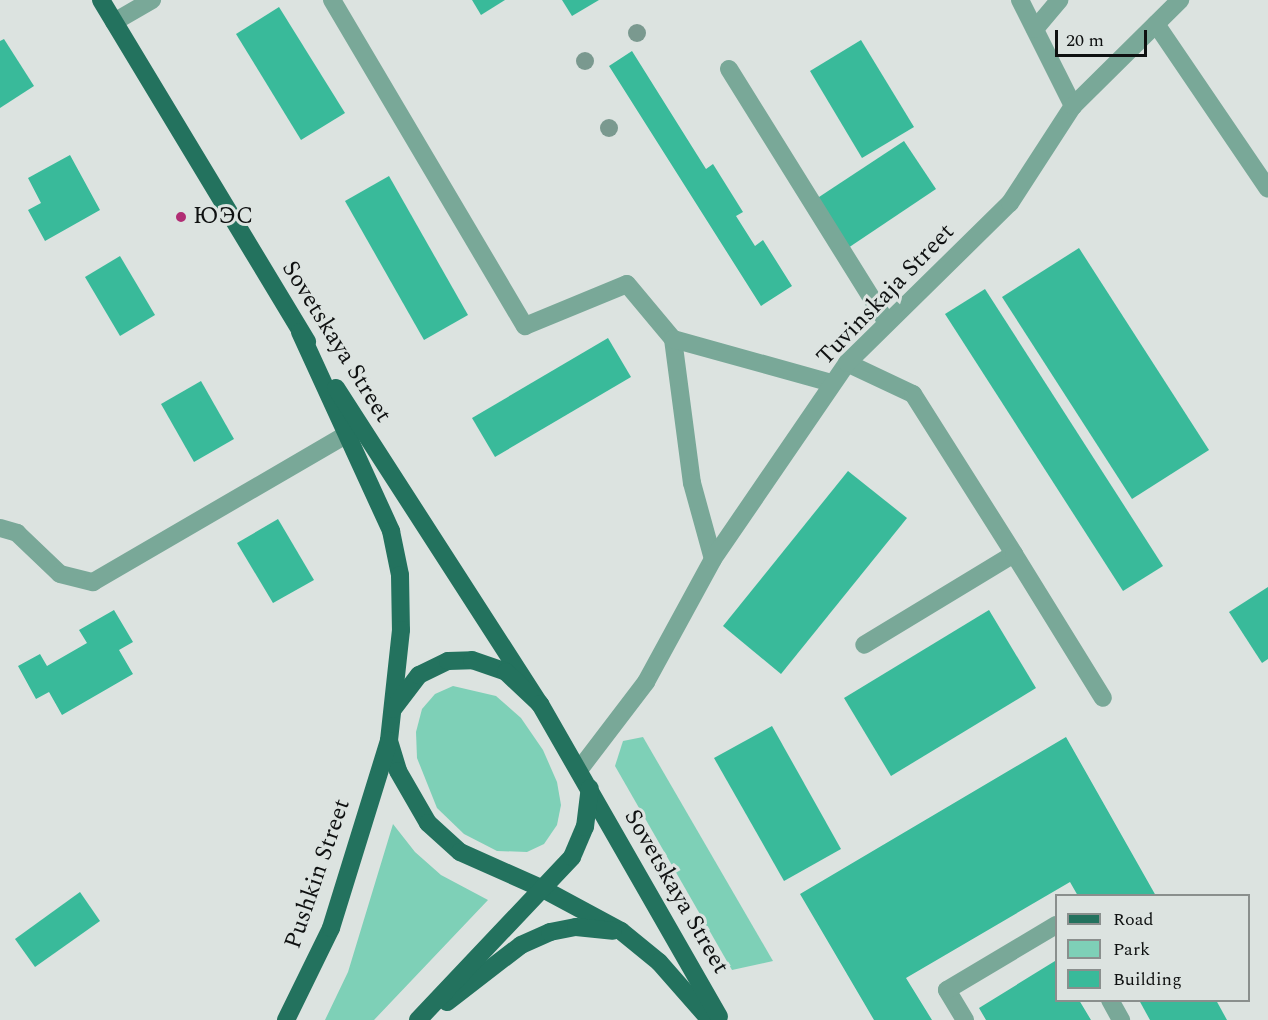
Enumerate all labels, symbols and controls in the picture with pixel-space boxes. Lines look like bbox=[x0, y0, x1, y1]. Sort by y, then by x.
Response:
scale bar bbox=[1058, 18, 1150, 56]
text: 20 m bbox=[1066, 27, 1104, 54]
place label: ЮЭС bbox=[193, 203, 253, 231]
marker: ЮЭС bbox=[174, 210, 188, 224]
street label: Tuvinskaja Street bbox=[811, 218, 961, 372]
street label: Sovetskaya Street bbox=[275, 256, 397, 428]
street label: Pushkin Street bbox=[279, 795, 357, 953]
street label: Sovetskaya Street bbox=[617, 805, 735, 979]
legend bbox=[1055, 894, 1250, 1002]
text: Road bbox=[1113, 906, 1154, 933]
text: Park bbox=[1113, 936, 1150, 963]
text: Building bbox=[1113, 966, 1182, 993]

